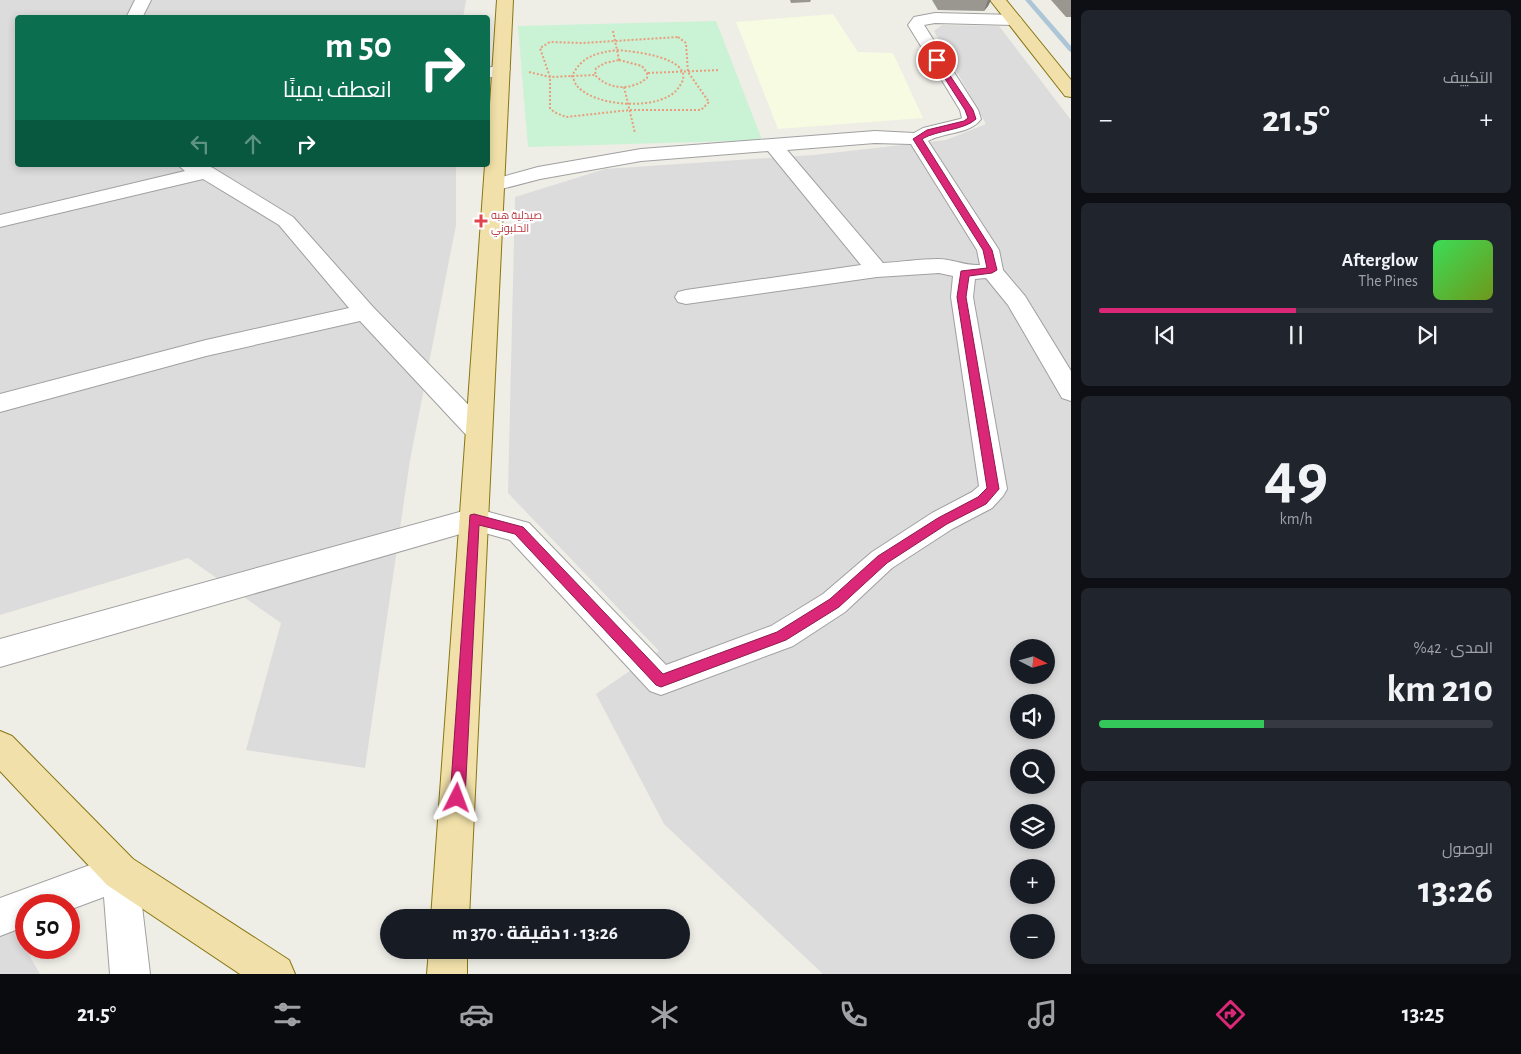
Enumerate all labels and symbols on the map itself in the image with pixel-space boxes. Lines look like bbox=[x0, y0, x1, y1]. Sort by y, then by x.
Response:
pin bbox=[916, 39, 958, 81]
place label: صيدلية هبه الحلبوني bbox=[491, 210, 542, 237]
marker: صيدلية هبه الحلبوني bbox=[475, 215, 487, 227]
north arrow bbox=[1010, 639, 1055, 684]
position arrow bbox=[430, 771, 482, 823]
speed limit sign: 50 bbox=[15, 894, 80, 959]

